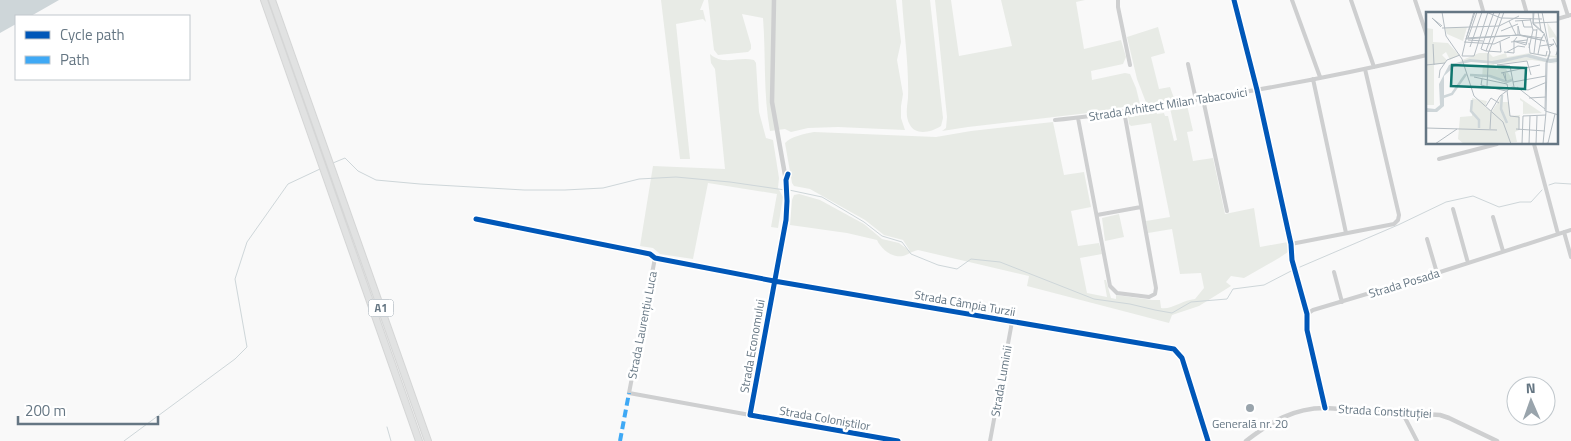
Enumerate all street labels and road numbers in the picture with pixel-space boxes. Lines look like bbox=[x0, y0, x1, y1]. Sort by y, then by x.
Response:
street label: Strada Arhitect Milan Tabacovici bbox=[1087, 82, 1249, 126]
street label: Strada Posada bbox=[1366, 263, 1442, 303]
street label: Strada Laurențiu Luca bbox=[622, 269, 662, 381]
street label: Strada Câmpia Turzii bbox=[913, 285, 1017, 321]
street label: Strada Economului bbox=[734, 298, 770, 394]
road number: A1 bbox=[368, 300, 394, 316]
street label: Strada Luminii bbox=[985, 344, 1017, 418]
street label: Strada Constituției bbox=[1338, 399, 1432, 423]
street label: Strada Coloniștilor bbox=[778, 401, 872, 435]

